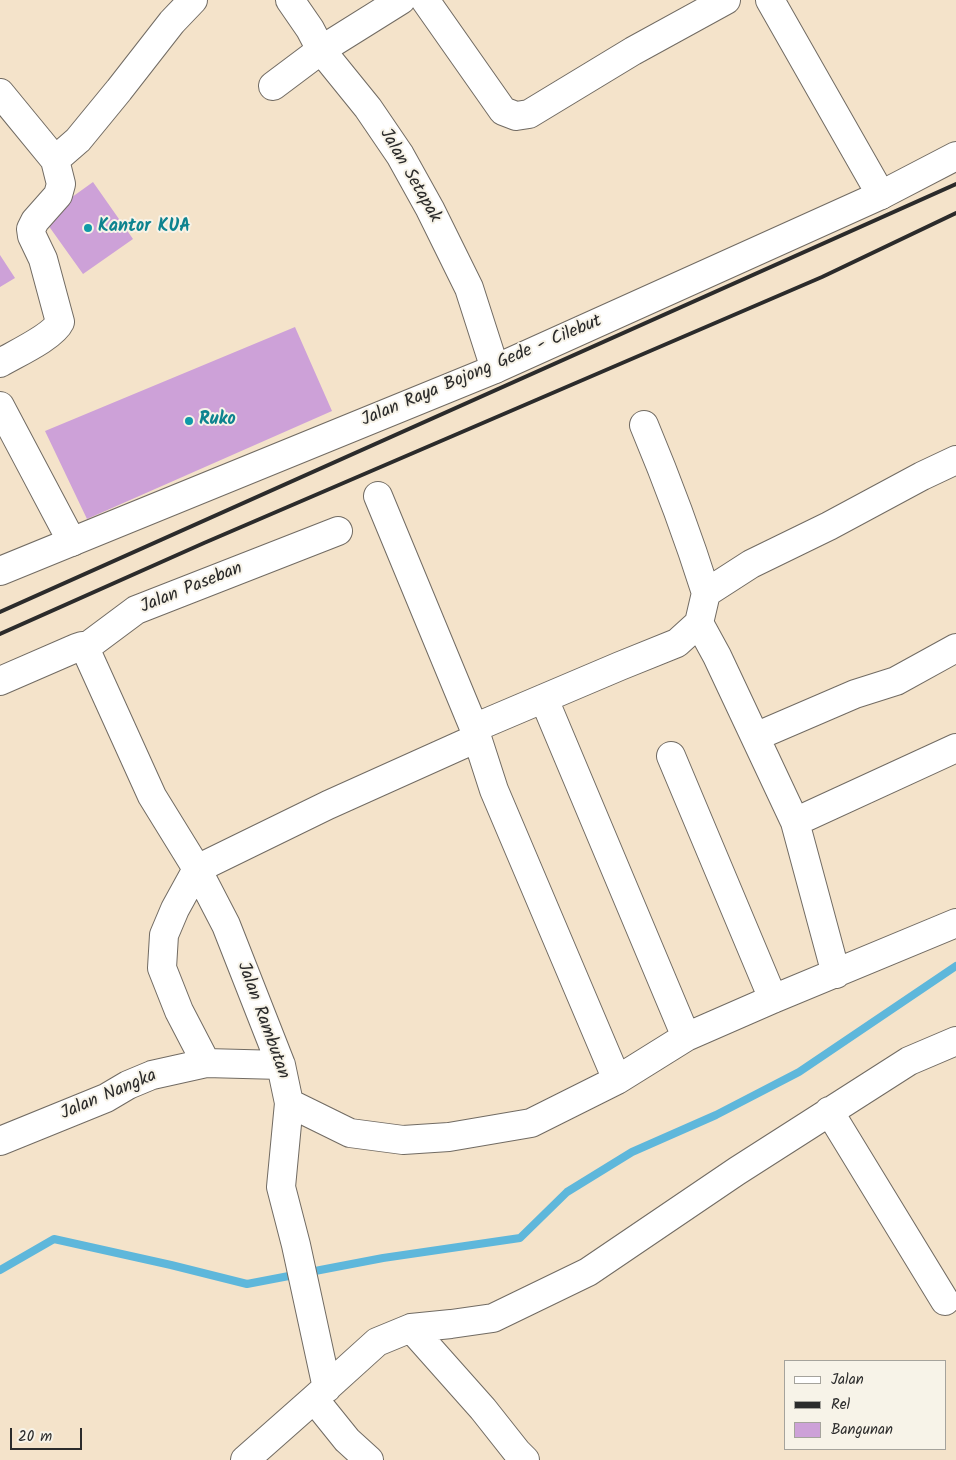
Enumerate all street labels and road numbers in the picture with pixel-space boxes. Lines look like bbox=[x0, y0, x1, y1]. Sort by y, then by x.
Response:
street label: Jalan Setapak bbox=[373, 125, 445, 227]
street label: Jalan Raya Bojong Gede - Cilebut bbox=[359, 311, 605, 433]
street label: Jalan Paseban bbox=[138, 559, 246, 619]
street label: Jalan Rambutan bbox=[231, 960, 293, 1082]
street label: Jalan Nangka bbox=[58, 1066, 160, 1126]

